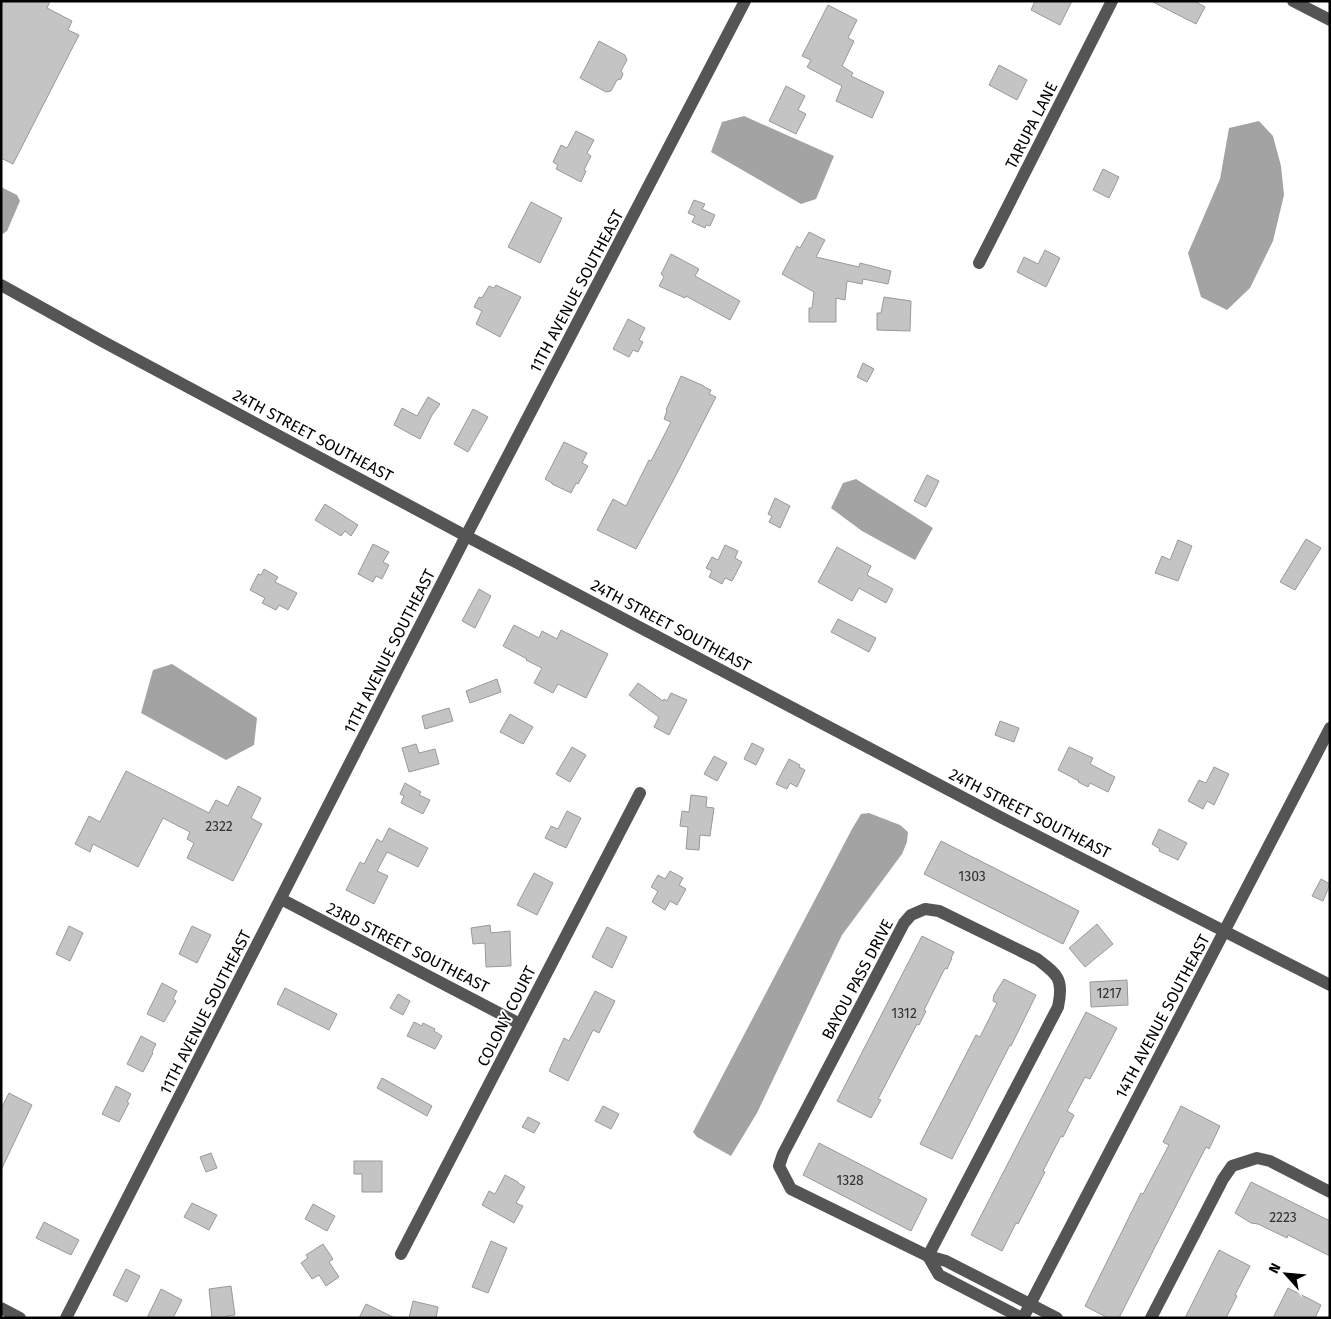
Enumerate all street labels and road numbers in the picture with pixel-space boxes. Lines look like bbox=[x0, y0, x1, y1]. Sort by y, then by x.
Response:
street label: TARUPA LANE bbox=[1001, 79, 1062, 172]
street label: 11TH AVENUE SOUTHEAST bbox=[525, 206, 628, 376]
street label: 24TH STREET SOUTHEAST bbox=[230, 385, 397, 486]
street label: 11TH AVENUE SOUTHEAST bbox=[340, 565, 439, 736]
street label: 24TH STREET SOUTHEAST bbox=[588, 575, 755, 676]
street label: 24TH STREET SOUTHEAST bbox=[946, 764, 1114, 863]
street label: 23RD STREET SOUTHEAST bbox=[323, 898, 493, 997]
street label: BAYOU PASS DRIVE bbox=[818, 916, 897, 1043]
street label: 11TH AVENUE SOUTHEAST bbox=[156, 926, 255, 1097]
street label: 14TH AVENUE SOUTHEAST bbox=[1111, 931, 1214, 1101]
street label: COLONY COURT bbox=[473, 962, 540, 1070]

